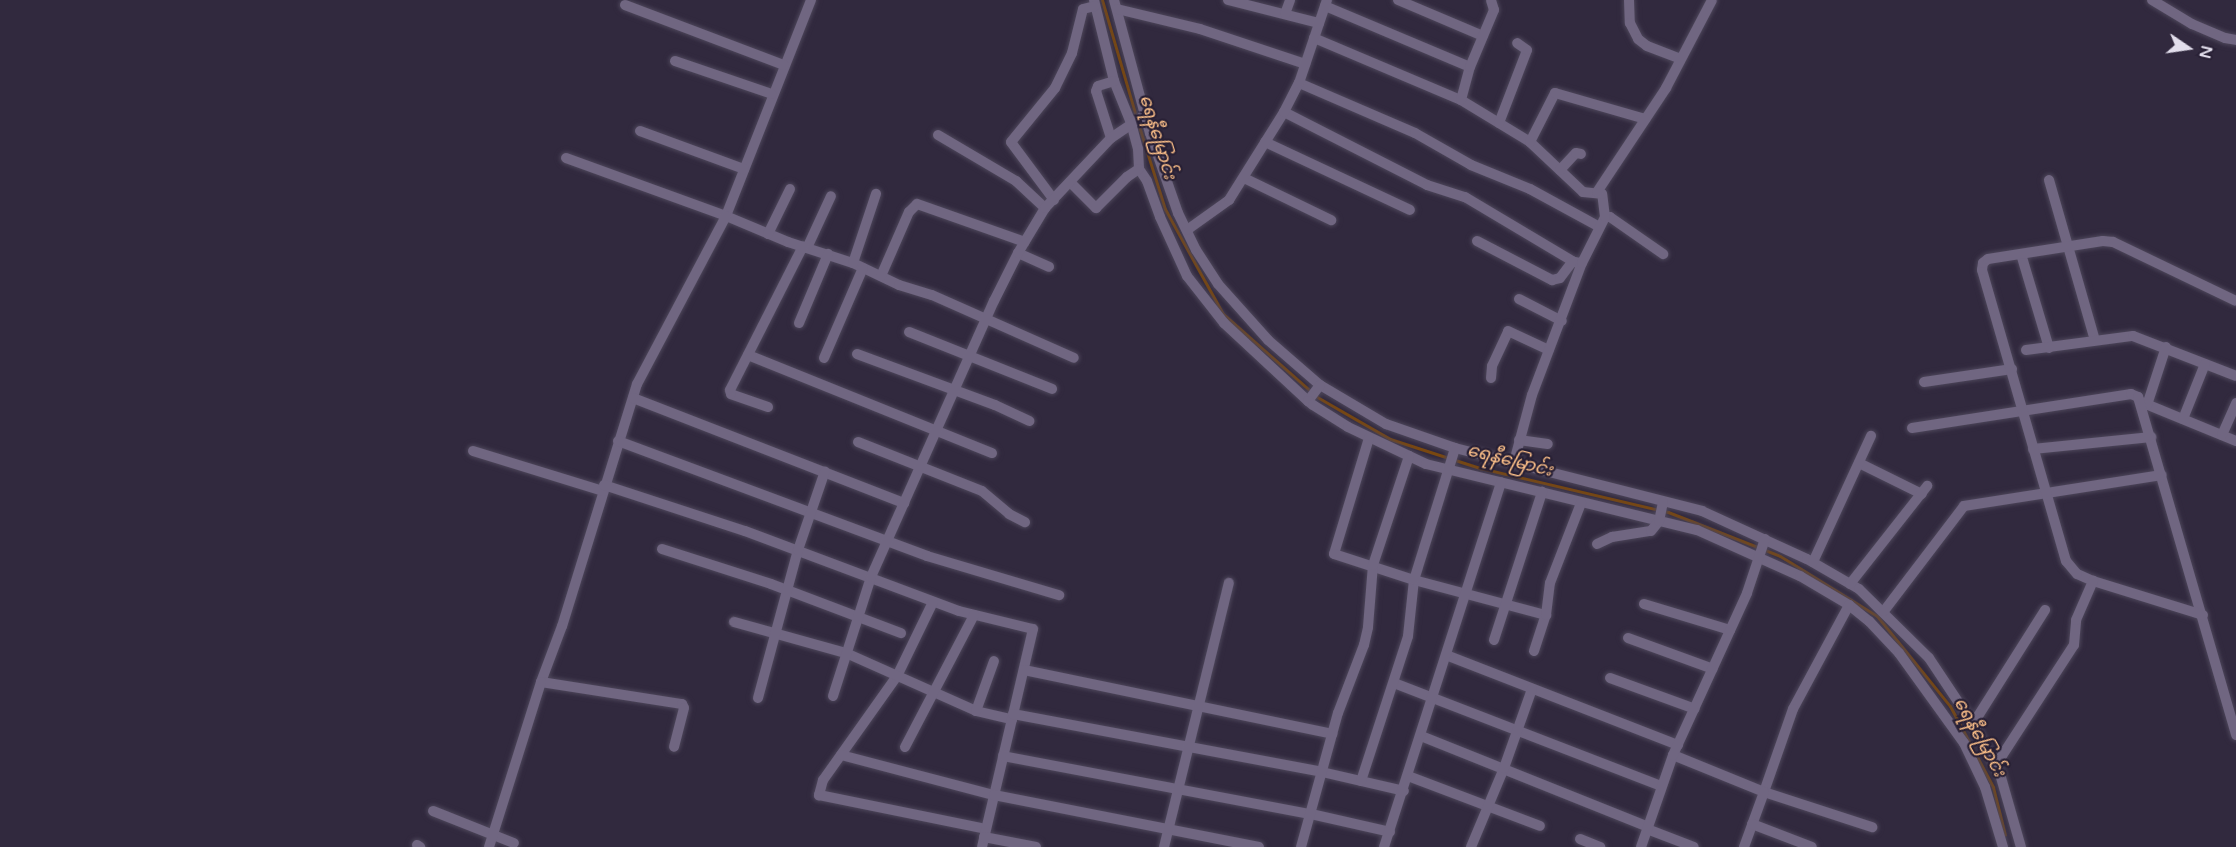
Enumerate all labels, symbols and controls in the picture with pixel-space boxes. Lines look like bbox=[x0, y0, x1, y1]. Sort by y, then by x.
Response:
north arrow bbox=[2158, 18, 2218, 78]
text: N bbox=[2194, 44, 2217, 61]
water label: ရေနီမြောင်း bbox=[1135, 92, 1181, 182]
water label: ရေနီမြောင်း bbox=[1465, 439, 1555, 481]
water label: ရေနီမြောင်း bbox=[1949, 694, 2011, 780]

